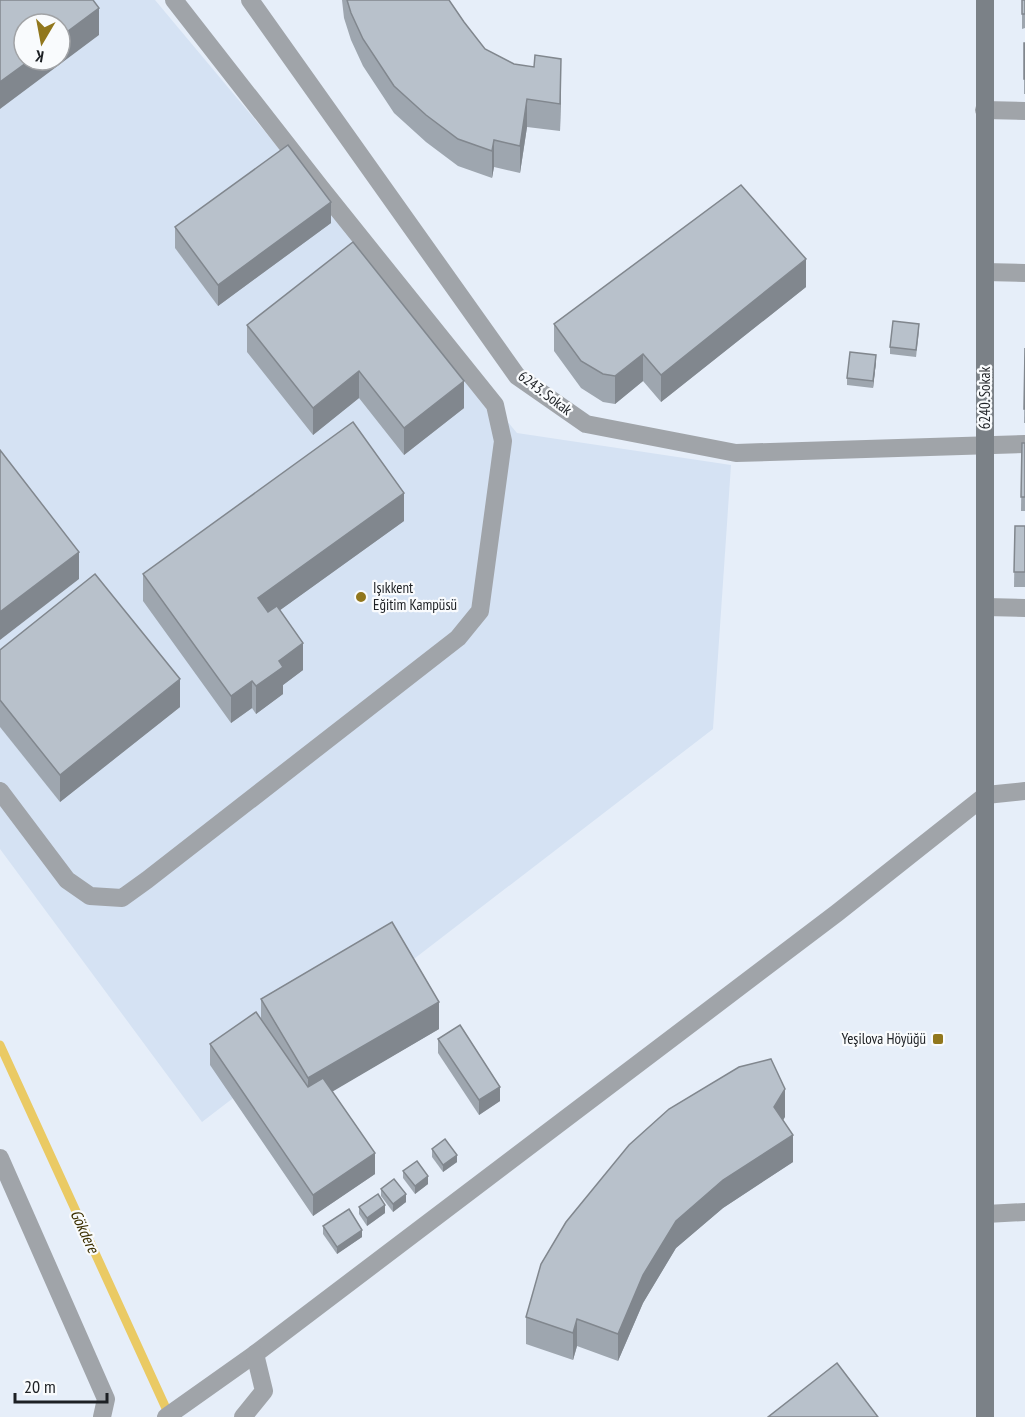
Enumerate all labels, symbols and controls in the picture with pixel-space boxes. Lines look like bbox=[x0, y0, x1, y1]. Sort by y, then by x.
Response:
north arrow bbox=[12, 12, 72, 72]
text: K bbox=[33, 46, 45, 67]
street label: 6243. Sokak bbox=[515, 366, 576, 419]
street label: 6240. Sokak bbox=[975, 367, 994, 429]
place label: Işıkkent Eğitim Kampüsü bbox=[373, 578, 457, 614]
marker: Işıkkent Eğitim Kampüsü bbox=[354, 590, 368, 604]
place label: Yeşilova Höyüğü bbox=[841, 1029, 926, 1048]
marker: Yeşilova Höyüğü bbox=[931, 1032, 945, 1046]
water label: Gökdere bbox=[66, 1206, 104, 1257]
scale bar bbox=[15, 1366, 106, 1404]
text: 20 m bbox=[24, 1375, 56, 1398]

